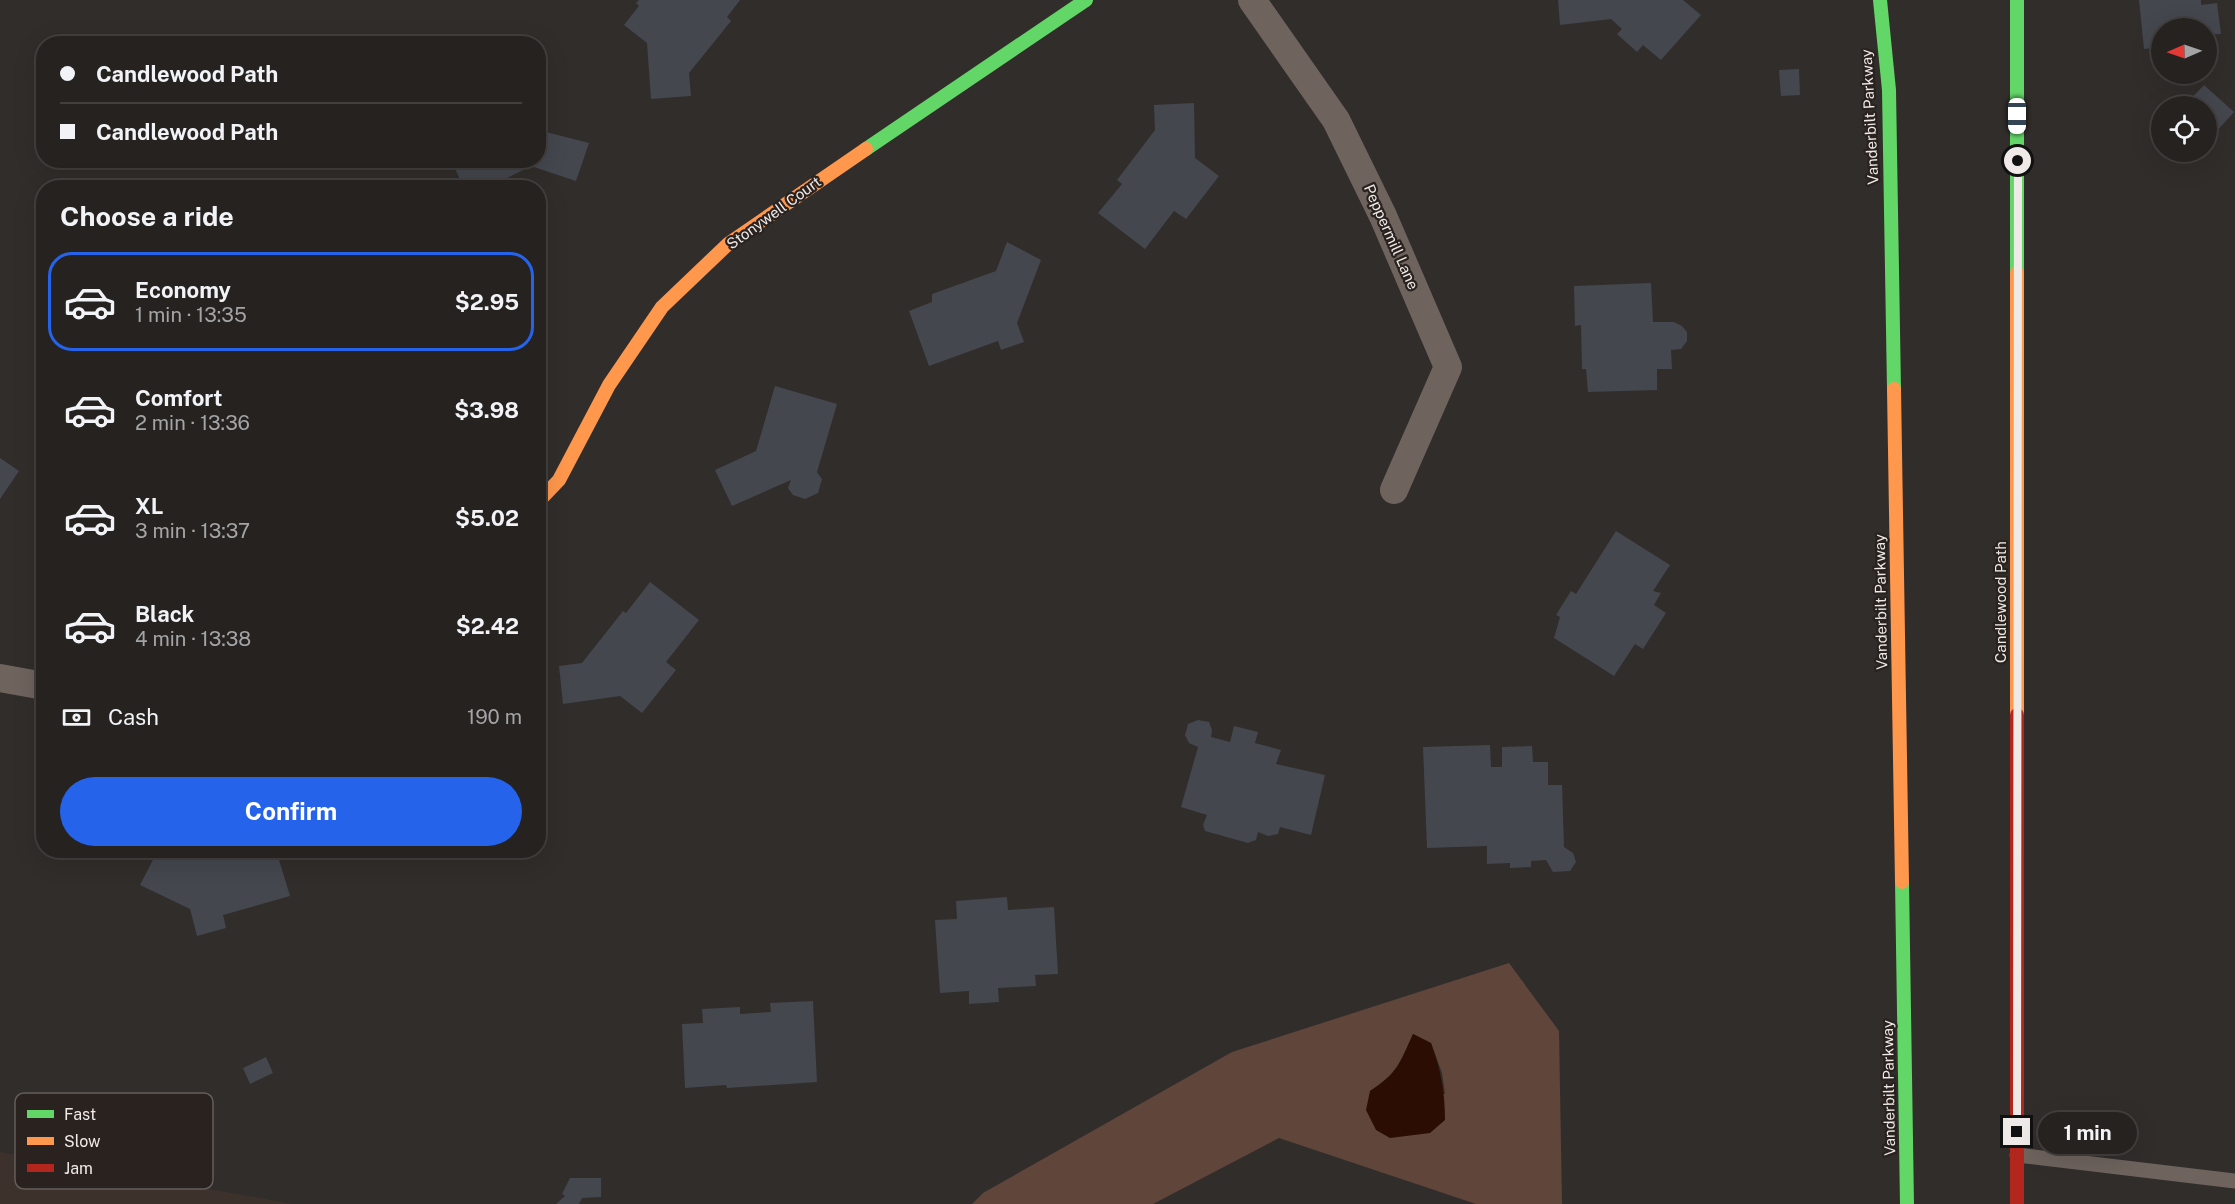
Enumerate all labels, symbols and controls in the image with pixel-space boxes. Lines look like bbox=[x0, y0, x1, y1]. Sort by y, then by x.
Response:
north arrow bbox=[2151, 18, 2217, 84]
map controls bbox=[2151, 18, 2217, 162]
street label: Vanderbilt Parkway bbox=[1857, 49, 1882, 185]
text: Candlewood Path bbox=[96, 61, 278, 87]
button: locate bbox=[2151, 96, 2217, 162]
car bbox=[2008, 98, 2026, 134]
text: Candlewood Path bbox=[96, 119, 278, 145]
route start bbox=[2004, 147, 2031, 174]
street label: Stonywell Court bbox=[723, 173, 824, 252]
street label: Peppermill Lane bbox=[1361, 182, 1422, 292]
text: Choose a ride bbox=[60, 200, 234, 232]
icon: car bbox=[63, 275, 117, 329]
text: Economy bbox=[135, 277, 231, 303]
text: $2.95 bbox=[455, 289, 519, 315]
text: 1 min · 13:35 bbox=[135, 303, 247, 327]
icon: car bbox=[63, 383, 117, 437]
text: Comfort bbox=[135, 385, 222, 411]
text: $3.98 bbox=[454, 397, 519, 423]
text: 2 min · 13:36 bbox=[135, 411, 250, 435]
icon: car bbox=[63, 491, 117, 545]
text: XL bbox=[135, 493, 163, 519]
text: $5.02 bbox=[455, 505, 519, 531]
text: 3 min · 13:37 bbox=[135, 519, 250, 543]
street label: Vanderbilt Parkway bbox=[1871, 534, 1890, 670]
street label: Candlewood Path bbox=[1992, 541, 2009, 663]
icon: car bbox=[63, 599, 117, 653]
text: Black bbox=[135, 601, 194, 627]
text: $2.42 bbox=[456, 613, 519, 639]
text: 4 min · 13:38 bbox=[135, 627, 251, 651]
icon: cash bbox=[60, 701, 93, 734]
text: Cash bbox=[108, 704, 159, 730]
text: 190 m bbox=[467, 705, 522, 729]
button: Confirm bbox=[60, 777, 522, 846]
street label: Vanderbilt Parkway bbox=[1879, 1020, 1898, 1156]
legend bbox=[15, 1093, 213, 1189]
text: Fast bbox=[64, 1105, 96, 1124]
callout: 1 min bbox=[2038, 1111, 2137, 1153]
route end bbox=[2003, 1118, 2030, 1145]
text: 1 min bbox=[2063, 1121, 2112, 1145]
text: Slow bbox=[64, 1132, 101, 1151]
text: Jam bbox=[64, 1159, 93, 1178]

